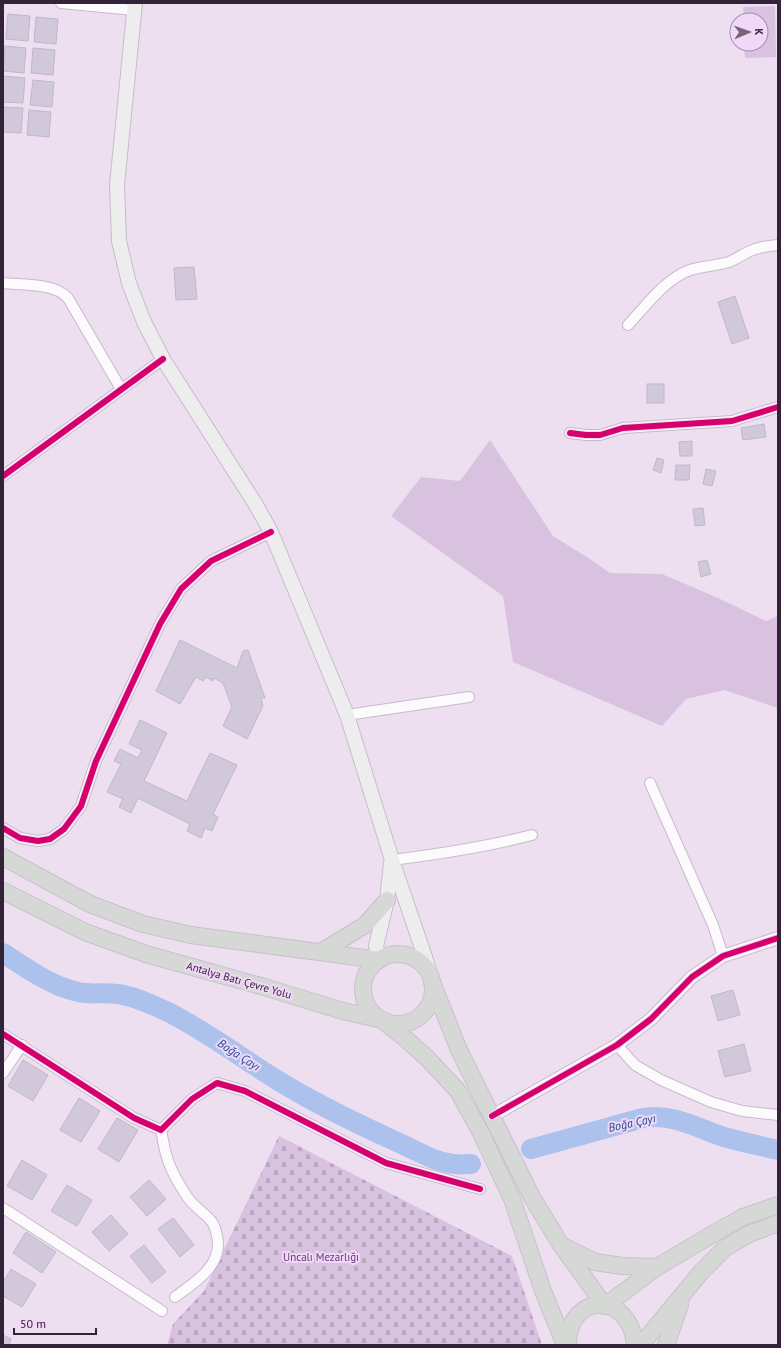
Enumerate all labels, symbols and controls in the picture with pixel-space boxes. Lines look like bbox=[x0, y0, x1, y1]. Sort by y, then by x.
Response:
north arrow bbox=[729, 12, 769, 52]
text: K bbox=[752, 28, 766, 35]
street label: Antalya Batı Çevre Yolu bbox=[185, 958, 293, 1002]
water label: Boğa Çayı bbox=[215, 1035, 263, 1074]
water label: Boğa Çayı bbox=[607, 1110, 657, 1135]
park label: Uncalı Mezarlığı bbox=[283, 1250, 359, 1264]
scale bar bbox=[14, 1310, 96, 1336]
text: 50 m bbox=[20, 1316, 46, 1331]

